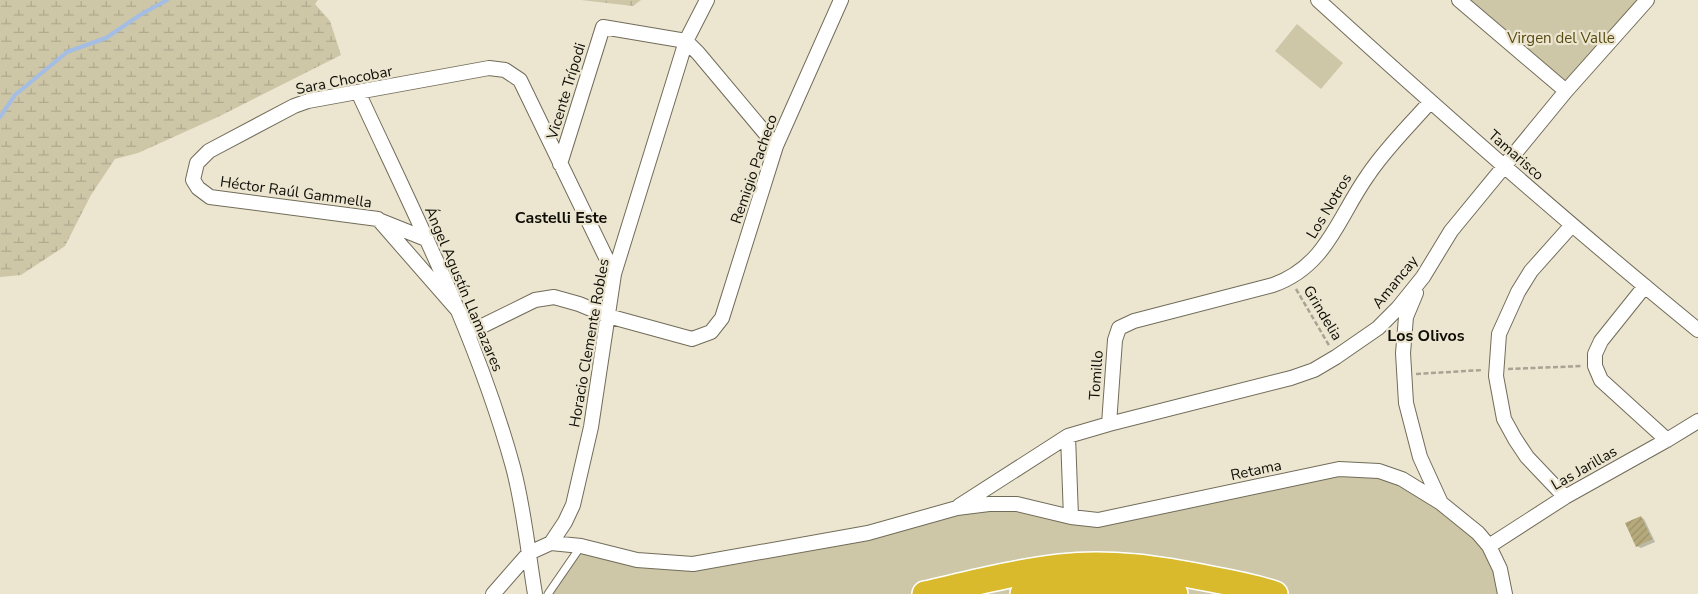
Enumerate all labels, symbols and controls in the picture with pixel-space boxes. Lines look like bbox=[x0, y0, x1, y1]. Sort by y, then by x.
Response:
park label: Virgen del Valle bbox=[1506, 28, 1615, 48]
street label: Vicente Trípodi bbox=[542, 40, 590, 143]
street label: Sara Chocobar bbox=[294, 61, 395, 99]
street label: Remigio Pacheco bbox=[726, 112, 782, 226]
street label: Tamarisco bbox=[1484, 125, 1548, 185]
street label: Los Notros bbox=[1302, 170, 1356, 242]
street label: Héctor Raúl Gammella bbox=[219, 171, 373, 213]
street label: Ángel Agustín Llamazares bbox=[420, 203, 508, 375]
district label: Castelli Este bbox=[515, 207, 607, 229]
street label: Amancay bbox=[1367, 251, 1423, 313]
street label: Horacio Clemente Robles bbox=[564, 257, 614, 429]
street label: Grindelia bbox=[1299, 282, 1347, 344]
district label: Los Olivos bbox=[1387, 325, 1465, 347]
street label: Tomillo bbox=[1084, 350, 1108, 400]
street label: Las Jarillas bbox=[1547, 441, 1621, 495]
street label: Retama bbox=[1229, 455, 1283, 485]

